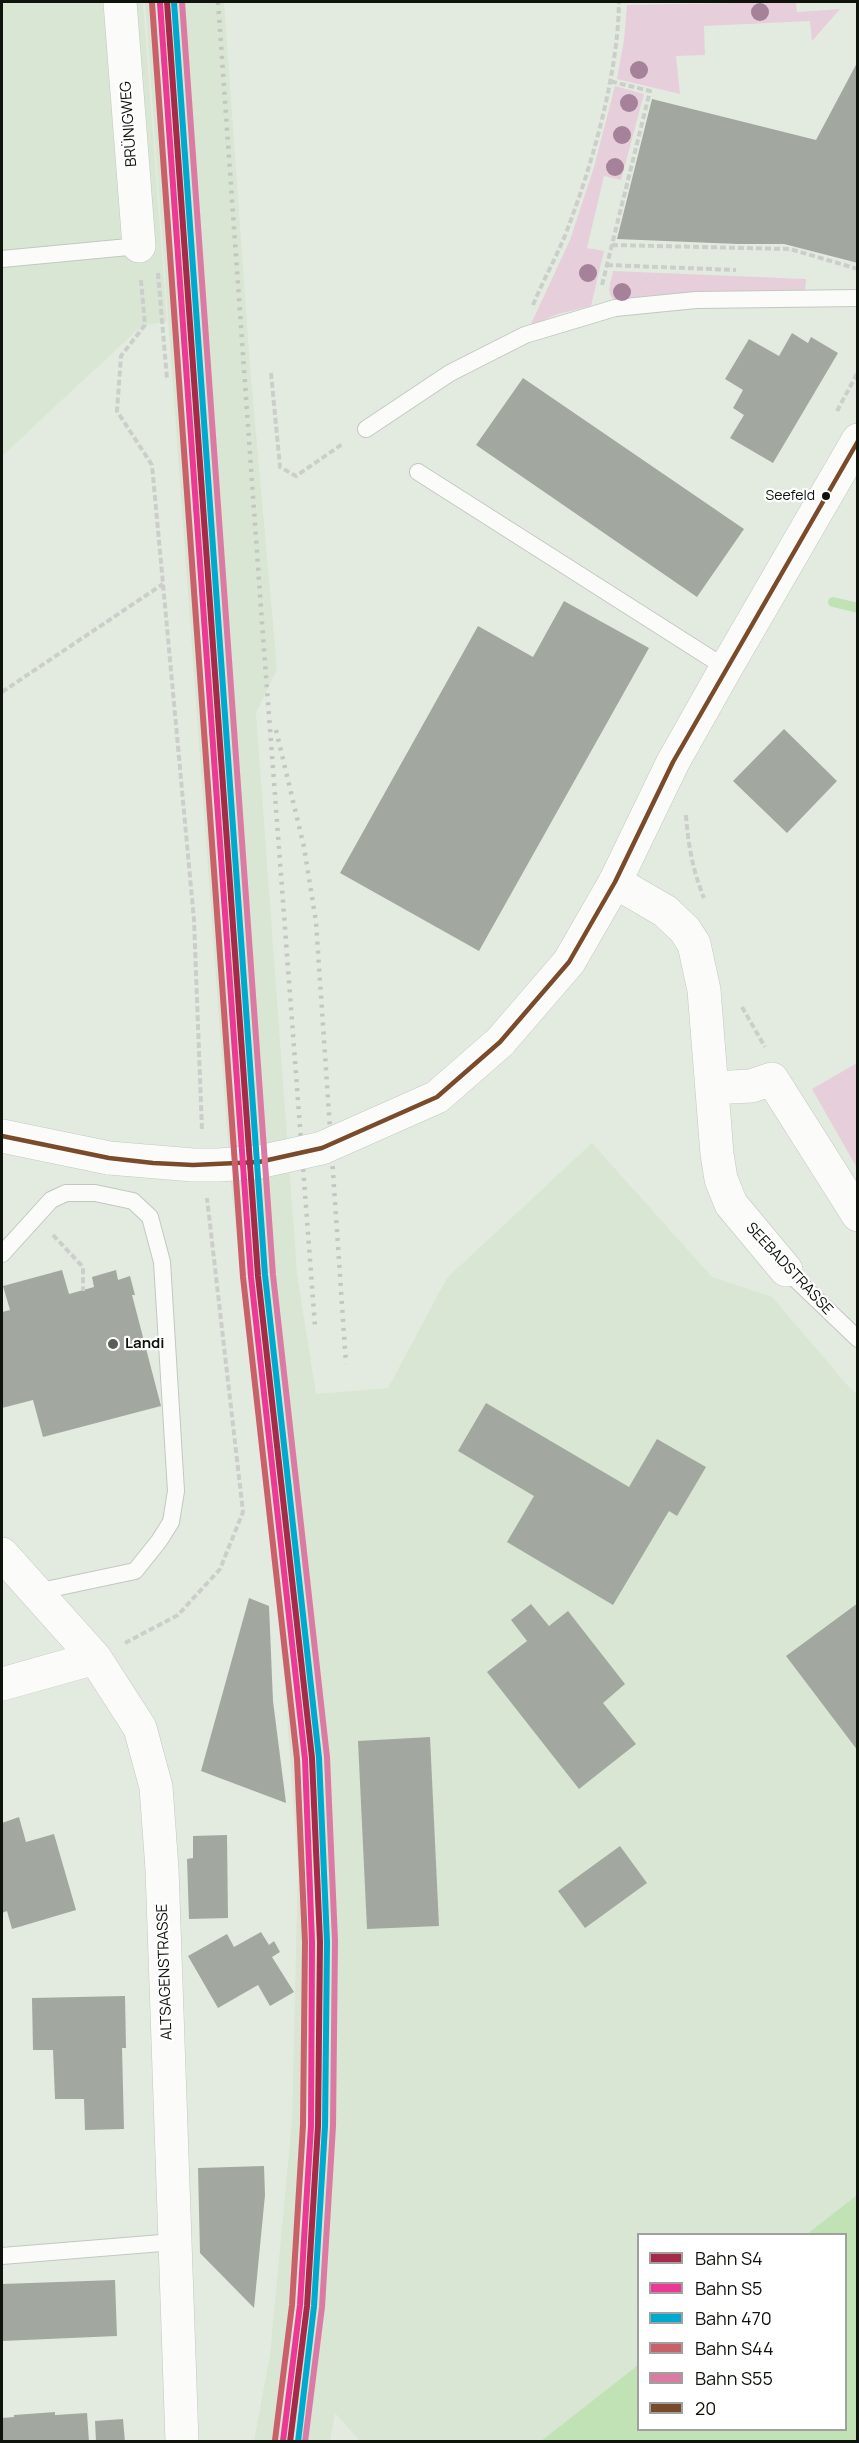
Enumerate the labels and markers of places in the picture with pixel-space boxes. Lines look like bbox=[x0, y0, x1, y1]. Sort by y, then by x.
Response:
place label: Seefeld bbox=[766, 488, 815, 504]
marker: Seefeld bbox=[820, 490, 832, 502]
place label: Landi bbox=[125, 1335, 164, 1353]
marker: Landi bbox=[106, 1337, 120, 1351]

